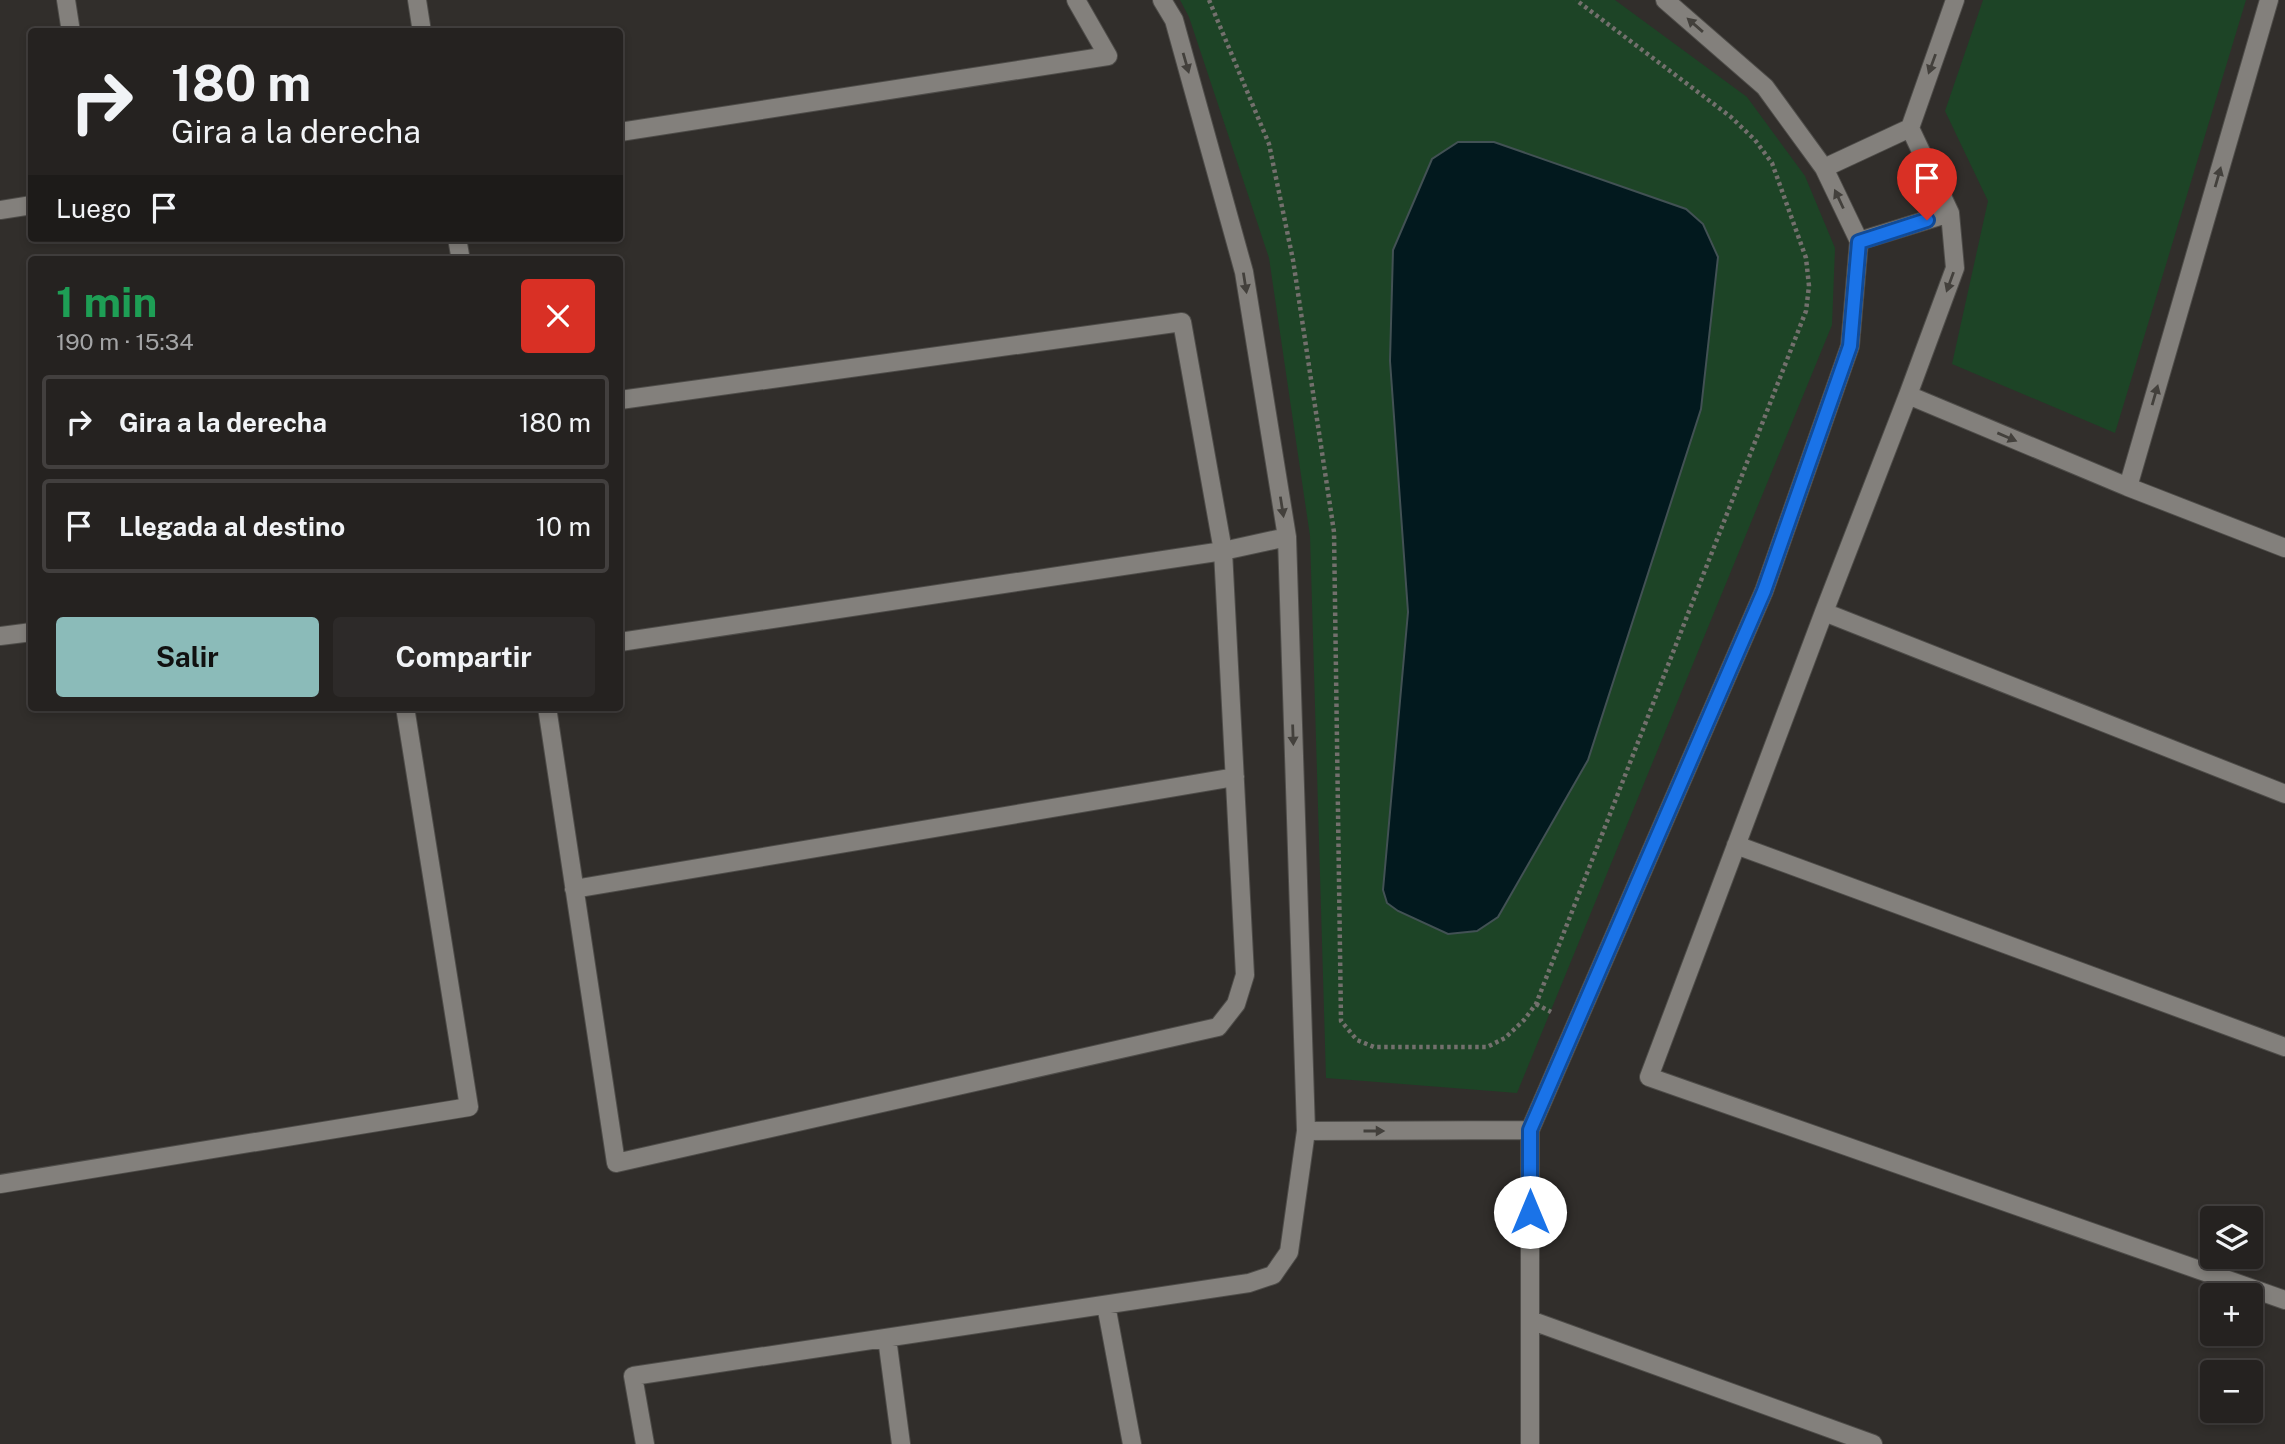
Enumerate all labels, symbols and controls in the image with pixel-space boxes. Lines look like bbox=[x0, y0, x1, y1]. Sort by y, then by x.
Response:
one-way arrow bbox=[1687, 18, 1704, 34]
one-way arrow bbox=[1181, 53, 1191, 74]
text: 180 m bbox=[171, 54, 311, 112]
one-way arrow bbox=[1926, 54, 1937, 75]
icon: right bbox=[56, 56, 147, 147]
text: Gira a la derecha bbox=[171, 113, 421, 150]
pin bbox=[1897, 148, 1957, 220]
icon: arrive bbox=[1908, 159, 1946, 197]
one-way arrow bbox=[2213, 165, 2224, 187]
icon: arrive bbox=[145, 189, 183, 227]
one-way arrow bbox=[1833, 189, 1845, 209]
text: Luego bbox=[56, 193, 131, 224]
one-way arrow bbox=[1240, 272, 1251, 294]
one-way arrow bbox=[1944, 272, 1955, 293]
text: 1 min bbox=[56, 277, 157, 326]
button: close bbox=[521, 279, 595, 353]
text: 190 m · 15:34 bbox=[56, 328, 194, 355]
one-way arrow bbox=[2150, 384, 2160, 405]
icon: right bbox=[60, 403, 98, 441]
text: Gira a la derecha bbox=[119, 407, 327, 438]
text: 180 m bbox=[519, 407, 591, 438]
one-way arrow bbox=[1997, 431, 2018, 442]
one-way arrow bbox=[1277, 497, 1288, 519]
icon: arrive bbox=[60, 507, 98, 545]
text: Llegada al destino bbox=[119, 511, 345, 542]
text: 10 m bbox=[536, 511, 591, 542]
button: Salir bbox=[56, 617, 319, 697]
button: Compartir bbox=[333, 617, 595, 697]
one-way arrow bbox=[1287, 724, 1299, 746]
one-way arrow bbox=[1363, 1125, 1385, 1137]
position arrow bbox=[1493, 1175, 1567, 1249]
map controls bbox=[2200, 1206, 2263, 1423]
button: layers bbox=[2200, 1206, 2263, 1269]
button: + bbox=[2200, 1283, 2263, 1346]
button: − bbox=[2200, 1360, 2263, 1423]

